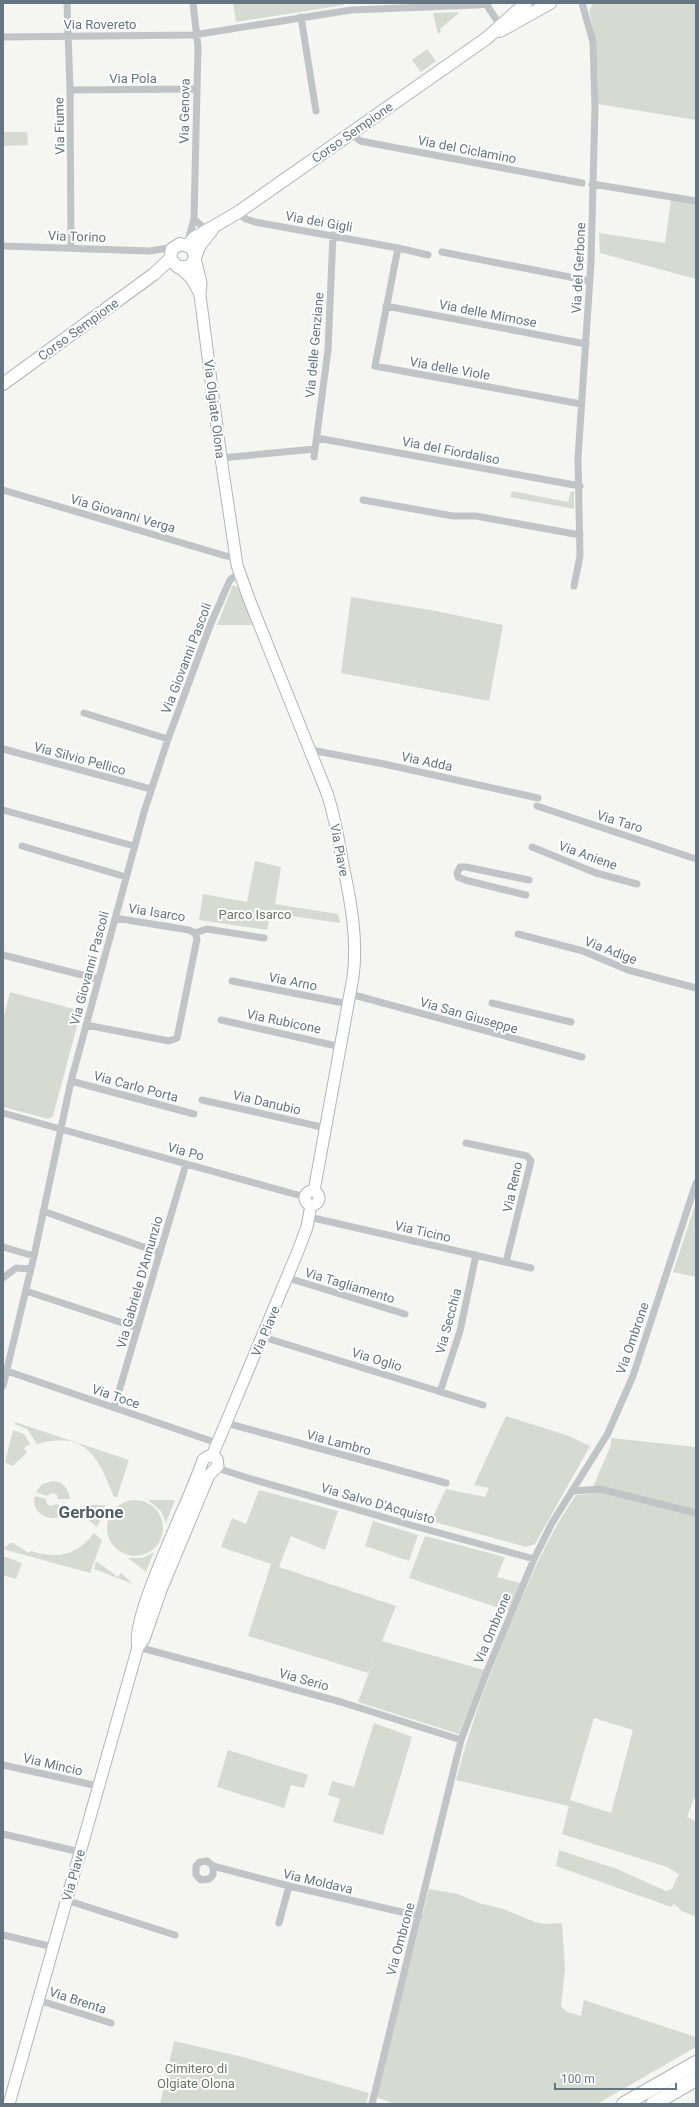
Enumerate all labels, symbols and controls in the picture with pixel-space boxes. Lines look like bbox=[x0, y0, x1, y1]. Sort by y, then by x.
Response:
street label: Via Rovereto bbox=[64, 17, 136, 32]
street label: Via Pola bbox=[109, 71, 157, 86]
street label: Via Genova bbox=[176, 78, 193, 144]
street label: Via Fiume bbox=[51, 97, 68, 155]
street label: Corso Sempione bbox=[309, 99, 396, 166]
street label: Via del Ciclamino bbox=[416, 133, 518, 166]
street label: Via dei Gigli bbox=[284, 208, 354, 235]
street label: Via del Gerbone bbox=[569, 222, 588, 314]
street label: Via Torino bbox=[48, 228, 106, 245]
street label: Via delle Genziane bbox=[302, 291, 327, 399]
street label: Corso Sempione bbox=[35, 295, 121, 364]
street label: Via delle Mimose bbox=[438, 297, 538, 330]
street label: Via delle Viole bbox=[409, 354, 491, 383]
street label: Via Olgiate Olona bbox=[201, 359, 228, 459]
street label: Via del Fiordaliso bbox=[401, 434, 501, 467]
street label: Via Giovanni Verga bbox=[69, 491, 177, 536]
street label: Via Giovanni Pascoli bbox=[158, 601, 215, 716]
street label: Via Silvio Pellico bbox=[32, 739, 127, 778]
street label: Via Adda bbox=[400, 749, 454, 774]
street label: Via Taro bbox=[595, 807, 645, 836]
street label: Via Piave bbox=[327, 823, 352, 878]
street label: Via Aniene bbox=[556, 838, 619, 873]
street label: Via Isarco bbox=[127, 901, 187, 924]
park label: Parco Isarco bbox=[219, 907, 291, 922]
street label: Via Giovanni Pascoli bbox=[67, 909, 112, 1027]
street label: Via Adige bbox=[583, 934, 639, 967]
street label: Via Arno bbox=[267, 969, 318, 994]
street label: Via San Giuseppe bbox=[418, 994, 520, 1037]
street label: Via Rubicone bbox=[245, 1006, 323, 1037]
street label: Via Carlo Porta bbox=[92, 1068, 180, 1105]
street label: Via Danubio bbox=[231, 1087, 302, 1118]
street label: Via Po bbox=[166, 1139, 206, 1164]
street label: Via Reno bbox=[500, 1160, 525, 1214]
street label: Via Gabriele D'Annunzio bbox=[113, 1214, 166, 1350]
street label: Via Ticino bbox=[393, 1218, 452, 1245]
street label: Via Tagliamento bbox=[303, 1265, 397, 1306]
street label: Via Secchia bbox=[433, 1287, 464, 1356]
street label: Via Ombrone bbox=[613, 1300, 652, 1376]
street label: Via Piave bbox=[248, 1304, 283, 1359]
street label: Via Oglio bbox=[350, 1345, 404, 1374]
street label: Via Toce bbox=[90, 1381, 142, 1412]
street label: Via Lambro bbox=[305, 1427, 373, 1458]
street label: Via Salvo D'Acquisto bbox=[319, 1480, 437, 1527]
district label: Gerbone bbox=[59, 1502, 123, 1522]
street label: Via Ombrone bbox=[471, 1591, 514, 1666]
street label: Via Serio bbox=[277, 1665, 331, 1694]
street label: Via Mincio bbox=[22, 1750, 84, 1779]
street label: Via Piave bbox=[59, 1847, 88, 1903]
street label: Via Moldava bbox=[281, 1866, 354, 1897]
street label: Via Ombrone bbox=[384, 1901, 417, 1977]
street label: Via Brenta bbox=[47, 1984, 108, 2017]
park label: Cimitero di Olgiate Olona bbox=[157, 2061, 235, 2091]
scale bar bbox=[555, 2065, 676, 2091]
text: 100 m bbox=[561, 2072, 595, 2086]

